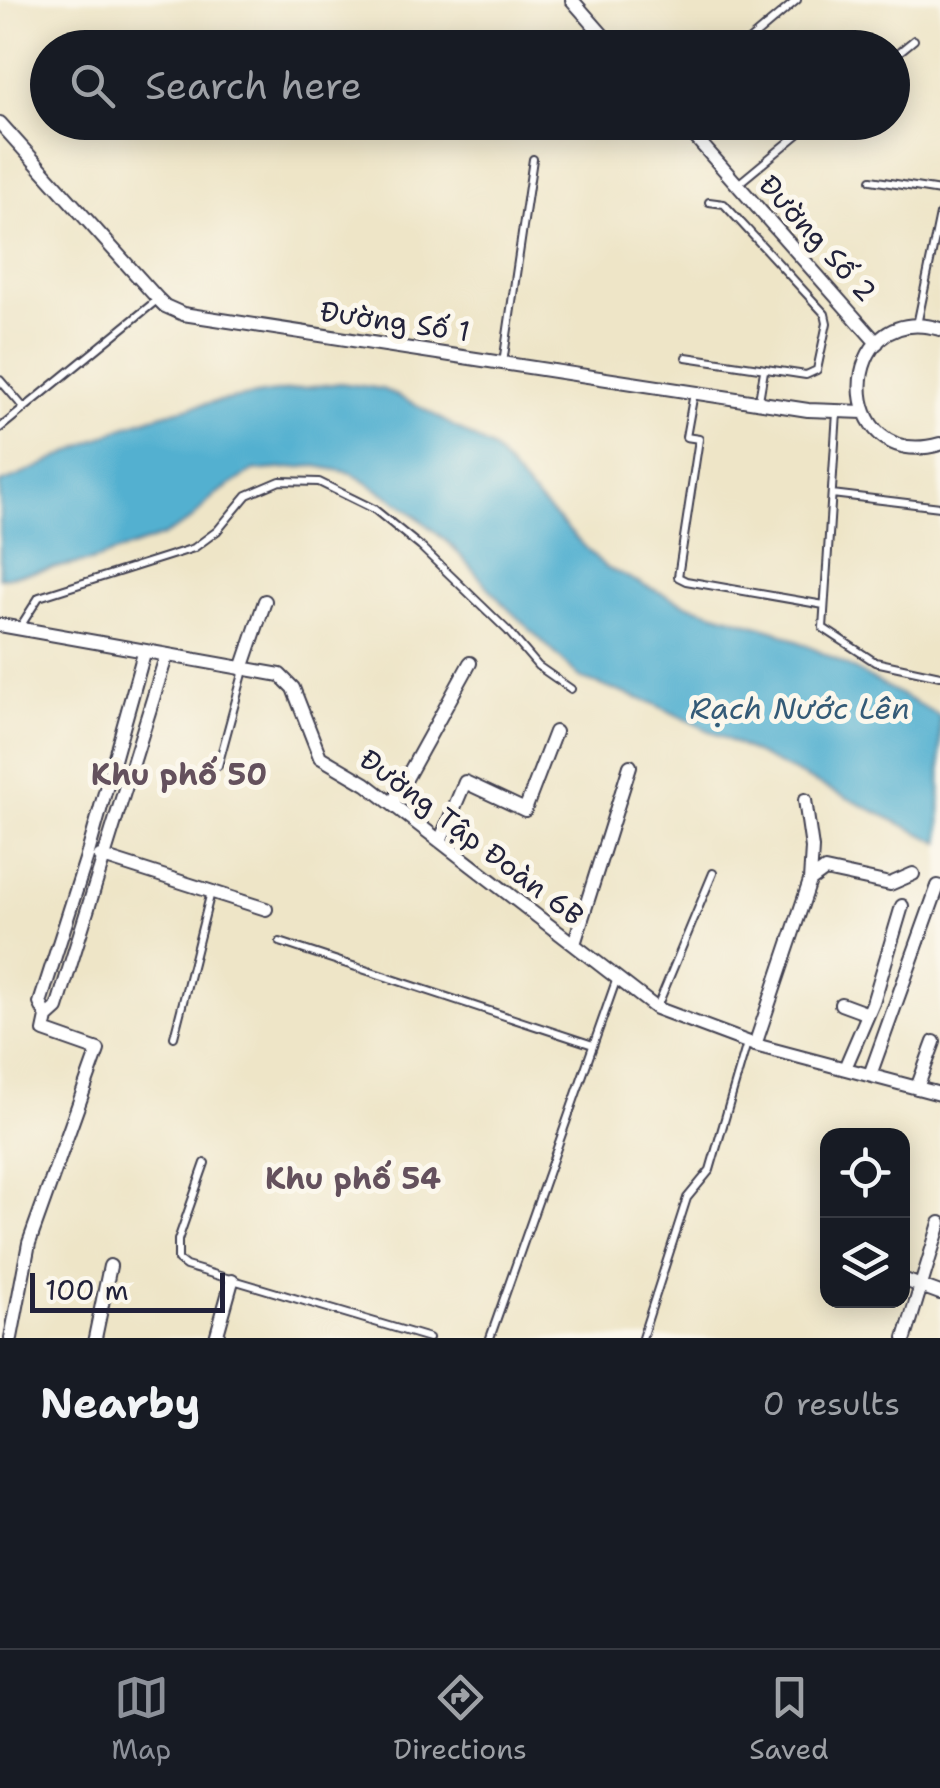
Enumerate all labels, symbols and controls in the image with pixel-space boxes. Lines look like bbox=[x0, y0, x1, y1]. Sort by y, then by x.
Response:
search box bbox=[30, 30, 910, 140]
icon: search bbox=[65, 58, 120, 113]
text: Search here bbox=[145, 60, 362, 111]
street label: Đường Số 2 bbox=[751, 166, 885, 310]
street label: Đường Số 1 bbox=[318, 292, 472, 350]
water label: Rạch Nước Lên bbox=[690, 688, 910, 729]
street label: Đường Tập Đoàn 6B bbox=[352, 740, 592, 934]
district label: Khu phố 50 bbox=[91, 754, 267, 795]
map controls bbox=[820, 1128, 910, 1308]
button: locate bbox=[820, 1128, 910, 1218]
district label: Khu phố 54 bbox=[265, 1158, 441, 1199]
button: layers bbox=[820, 1218, 910, 1308]
scale bar bbox=[30, 1268, 225, 1312]
text: 100 m bbox=[45, 1271, 129, 1309]
text: Nearby bbox=[40, 1375, 200, 1431]
text: 0 results bbox=[763, 1382, 900, 1425]
tab: Map bbox=[111, 1670, 171, 1768]
tab: Directions bbox=[394, 1670, 527, 1768]
tab: Saved bbox=[749, 1670, 829, 1768]

